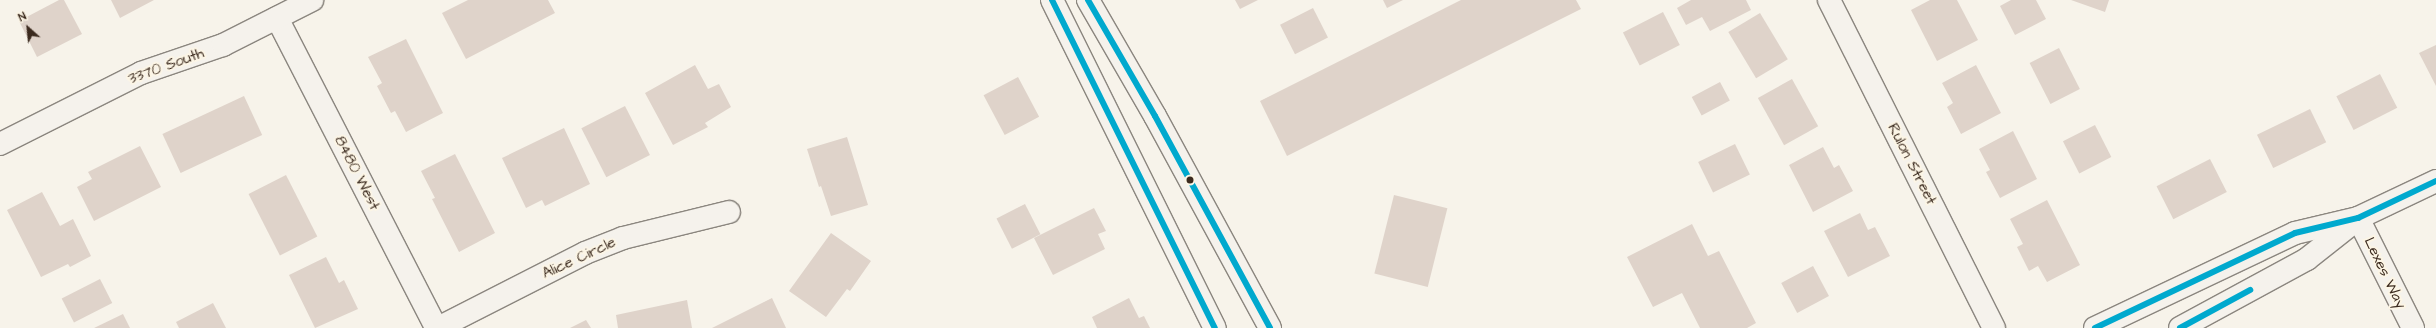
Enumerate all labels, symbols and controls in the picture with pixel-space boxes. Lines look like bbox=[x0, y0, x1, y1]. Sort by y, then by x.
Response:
north arrow bbox=[8, 8, 48, 48]
text: N bbox=[16, 9, 29, 25]
street label: 3370 South bbox=[126, 44, 206, 88]
street label: Rulon Street bbox=[1884, 120, 1940, 208]
street label: 8480 West bbox=[331, 133, 383, 213]
unlabelled marker bbox=[1185, 175, 1195, 185]
street label: Alice Circle bbox=[539, 233, 619, 283]
street label: Lexes Way bbox=[2360, 234, 2410, 312]

